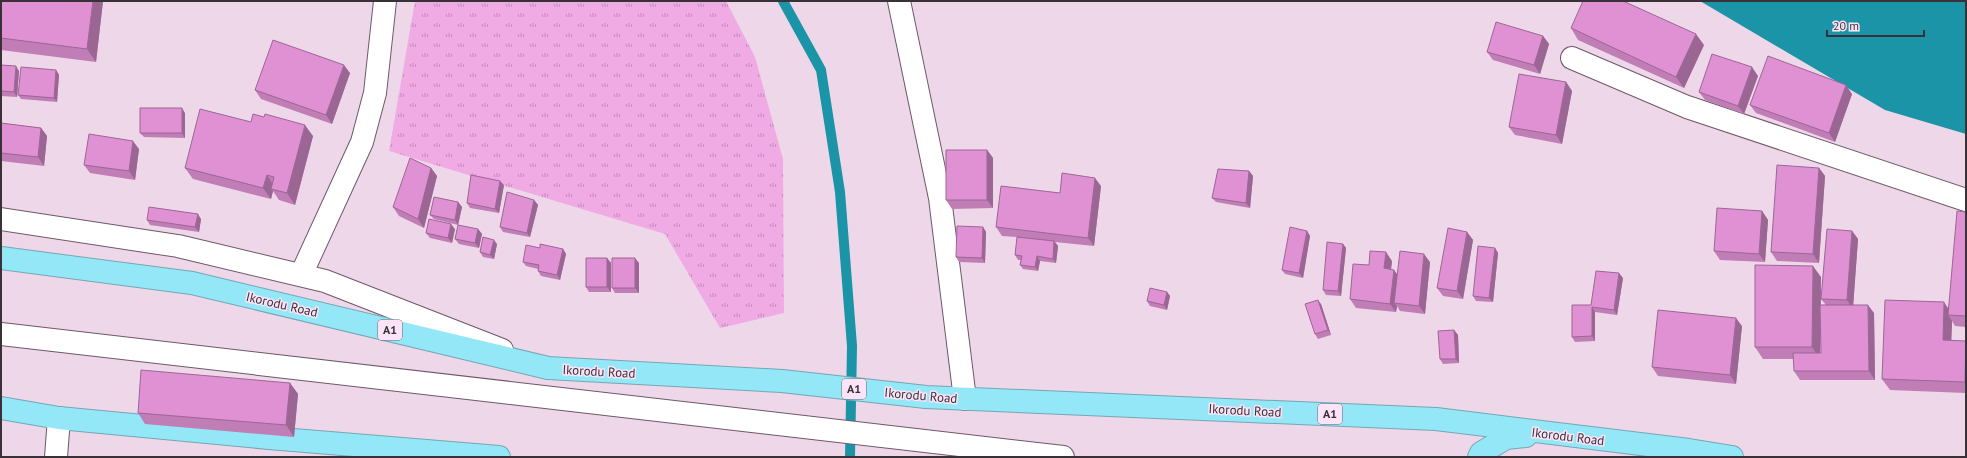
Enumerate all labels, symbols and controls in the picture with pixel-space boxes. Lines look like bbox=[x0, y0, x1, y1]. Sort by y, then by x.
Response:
scale bar bbox=[1827, 12, 1924, 38]
text: 20 m bbox=[1833, 18, 1859, 33]
street label: Ikorodu Road bbox=[244, 288, 319, 321]
road number: A1 bbox=[378, 320, 402, 340]
street label: Ikorodu Road bbox=[562, 361, 636, 382]
road number: A1 bbox=[842, 379, 866, 399]
street label: Ikorodu Road bbox=[884, 384, 958, 407]
street label: Ikorodu Road bbox=[1208, 400, 1282, 421]
road number: A1 bbox=[1318, 404, 1342, 424]
street label: Ikorodu Road bbox=[1531, 424, 1605, 449]

